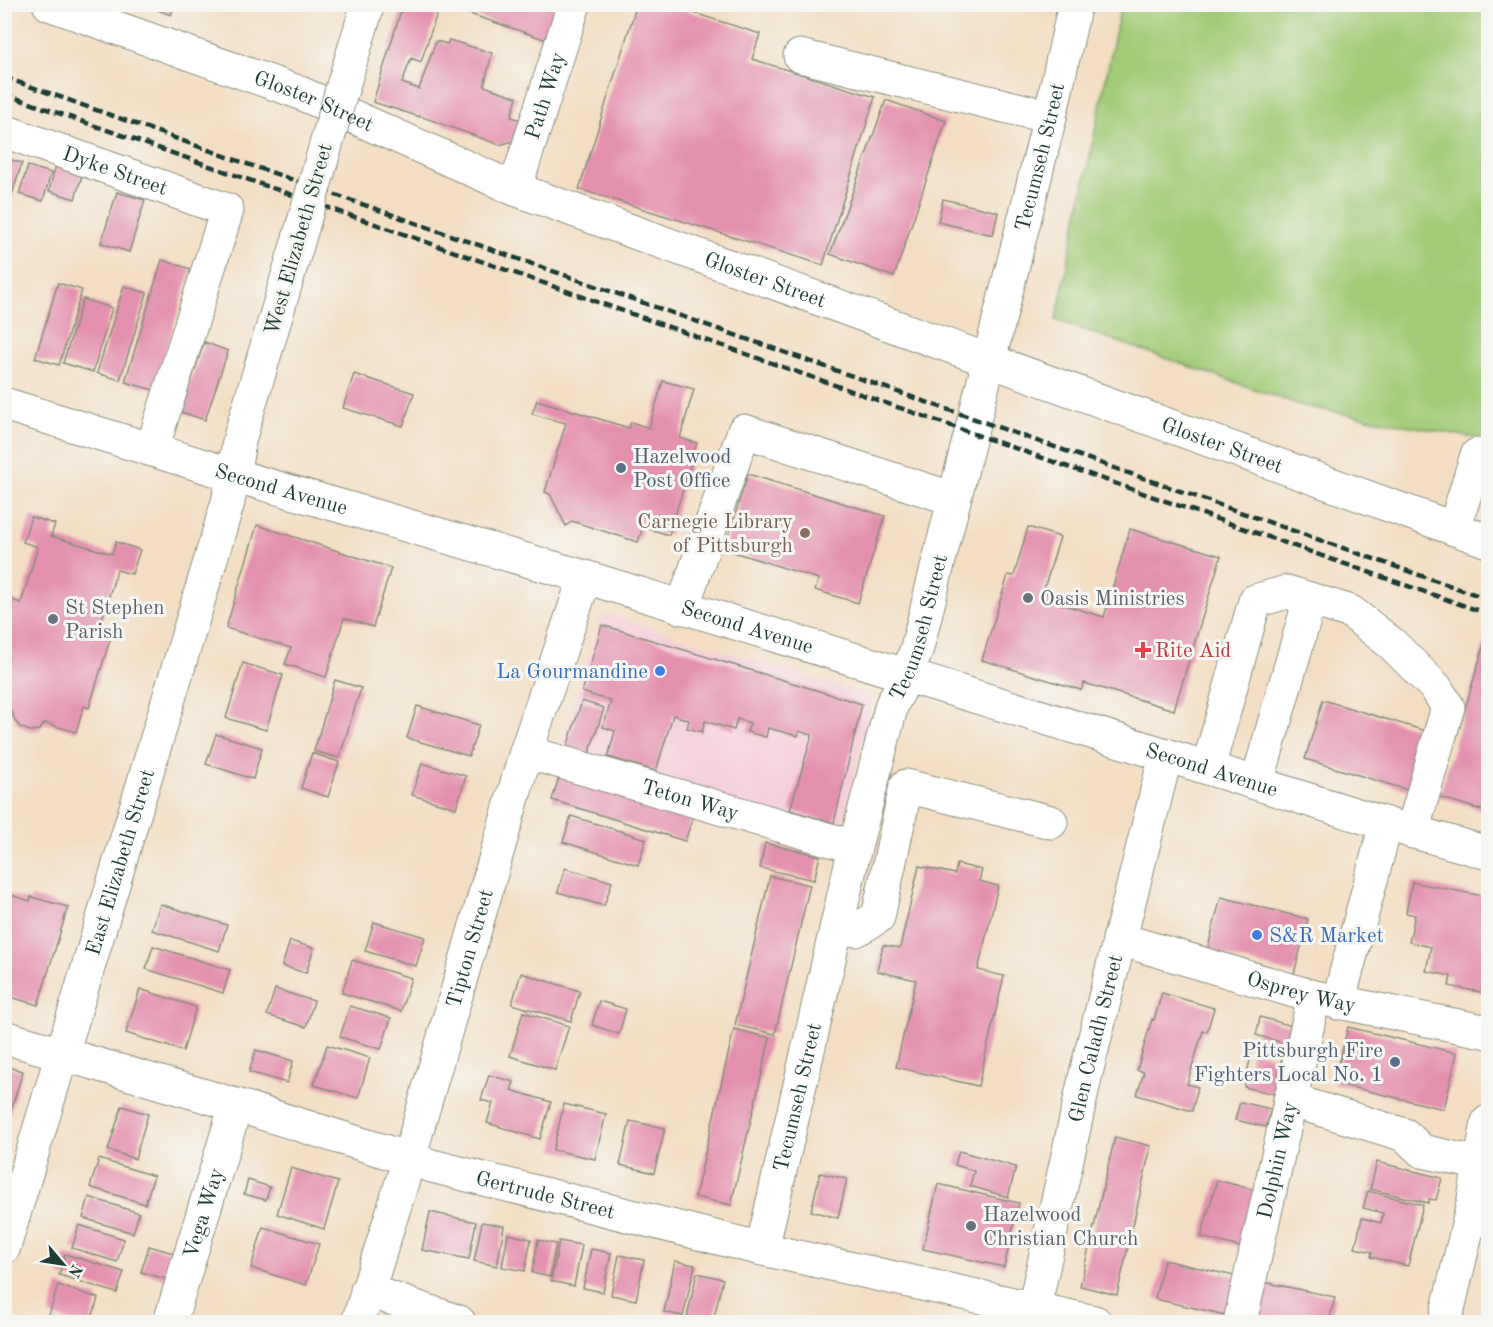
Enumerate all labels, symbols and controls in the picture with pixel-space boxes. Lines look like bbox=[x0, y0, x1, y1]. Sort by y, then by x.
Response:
street label: Path Way bbox=[522, 50, 570, 142]
street label: Gloster Street bbox=[251, 68, 376, 136]
street label: Tecumseh Street bbox=[1013, 81, 1069, 234]
street label: West Elizabeth Street bbox=[262, 141, 337, 338]
street label: Dyke Street bbox=[60, 144, 170, 200]
street label: Gloster Street bbox=[701, 249, 828, 313]
street label: Gloster Street bbox=[1158, 415, 1285, 478]
place label: Hazelwood Post Office bbox=[633, 447, 732, 492]
street label: Second Avenue bbox=[212, 461, 350, 520]
marker: Hazelwood Post Office bbox=[614, 461, 628, 475]
place label: Carnegie Library of Pittsburgh bbox=[637, 512, 793, 557]
marker: Carnegie Library of Pittsburgh bbox=[798, 526, 812, 540]
street label: Tecumseh Street bbox=[887, 552, 952, 705]
place label: Oasis Ministries bbox=[1040, 589, 1185, 610]
marker: Oasis Ministries bbox=[1021, 591, 1035, 605]
place label: St Stephen Parish bbox=[65, 598, 165, 643]
street label: Second Avenue bbox=[678, 598, 816, 658]
marker: St Stephen Parish bbox=[46, 612, 60, 626]
place label: Rite Aid bbox=[1155, 641, 1231, 662]
marker: Rite Aid bbox=[1136, 643, 1150, 657]
place label: La Gourmandine bbox=[496, 662, 648, 683]
marker: La Gourmandine bbox=[653, 664, 667, 678]
street label: Second Avenue bbox=[1143, 740, 1280, 801]
street label: East Elizabeth Street bbox=[83, 767, 159, 958]
street label: Teton Way bbox=[639, 777, 741, 825]
street label: Tipton Street bbox=[444, 887, 498, 1010]
place label: S&R Market bbox=[1269, 926, 1384, 947]
marker: S&R Market bbox=[1250, 928, 1264, 942]
street label: Glen Caladh Street bbox=[1066, 952, 1127, 1125]
street label: Osprey Way bbox=[1244, 969, 1357, 1017]
street label: Tecumseh Street bbox=[771, 1021, 826, 1174]
place label: Pittsburgh Fire Fighters Local No. 1 bbox=[1194, 1041, 1383, 1086]
marker: Pittsburgh Fire Fighters Local No. 1 bbox=[1388, 1055, 1402, 1069]
street label: Dolphin Way bbox=[1255, 1100, 1302, 1221]
street label: Vega Way bbox=[181, 1166, 228, 1261]
street label: Gertrude Street bbox=[473, 1168, 617, 1224]
place label: Hazelwood Christian Church bbox=[983, 1205, 1138, 1250]
marker: Hazelwood Christian Church bbox=[964, 1219, 978, 1233]
north arrow bbox=[33, 1234, 93, 1294]
text: N bbox=[64, 1261, 84, 1280]

